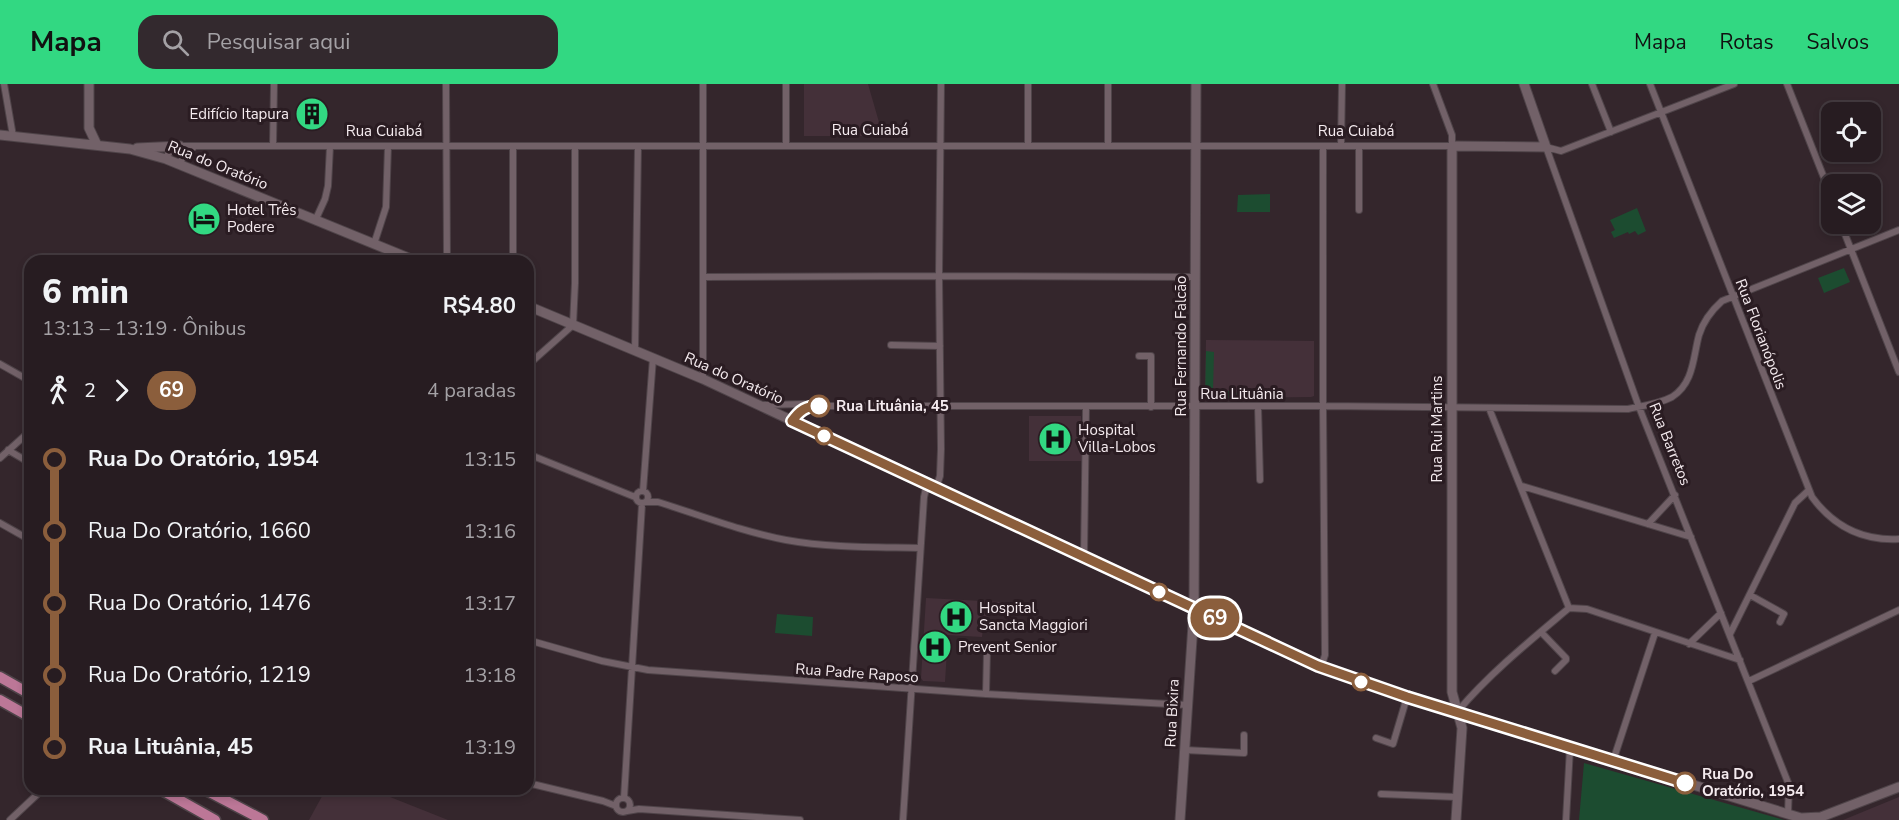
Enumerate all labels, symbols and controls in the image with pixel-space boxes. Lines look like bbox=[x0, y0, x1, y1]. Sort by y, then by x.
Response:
search box bbox=[138, 15, 558, 69]
text: Mapa bbox=[30, 23, 102, 61]
icon: search bbox=[159, 26, 192, 59]
text: Pesquisar aqui bbox=[207, 27, 350, 57]
text: Mapa bbox=[1634, 28, 1687, 56]
text: Rotas bbox=[1720, 28, 1774, 56]
text: Salvos bbox=[1807, 28, 1869, 56]
building icon: Edifício Itapura bbox=[294, 96, 330, 132]
map controls bbox=[1821, 102, 1881, 234]
button: locate bbox=[1821, 102, 1881, 162]
place label: Edifício Itapura bbox=[190, 104, 289, 124]
street label: Rua Cuiabá bbox=[832, 120, 908, 140]
street label: Rua Cuiabá bbox=[346, 121, 422, 141]
street label: Rua Cuiabá bbox=[1318, 121, 1394, 141]
street label: Rua do Oratório bbox=[165, 136, 271, 194]
button: layers bbox=[1821, 174, 1881, 234]
place label: Hotel Três Podere bbox=[227, 200, 296, 237]
hotel icon: Hotel Três Podere bbox=[186, 201, 222, 237]
text: 6 min bbox=[42, 270, 129, 315]
street label: Rua Fernando Falcão bbox=[1171, 276, 1191, 416]
street label: Rua Florianópolis bbox=[1731, 276, 1791, 392]
text: R$4.80 bbox=[443, 291, 516, 321]
text: 13:13 – 13:19 · Ônibus bbox=[42, 315, 246, 342]
street label: Rua do Oratório bbox=[681, 347, 787, 409]
icon: walk bbox=[42, 374, 75, 407]
icon: forward bbox=[105, 374, 138, 407]
street label: Rua Rui Martins bbox=[1427, 375, 1447, 483]
text: 69 bbox=[159, 376, 184, 404]
text: 2 bbox=[84, 377, 96, 404]
text: 4 paradas bbox=[427, 377, 516, 404]
street label: Rua Lituânia bbox=[1200, 384, 1284, 404]
marker: Rua Lituânia, 45 bbox=[808, 395, 830, 417]
place label: Rua Lituânia, 45 bbox=[836, 396, 949, 416]
street label: Rua Barretos bbox=[1644, 400, 1696, 488]
place label: Hospital Villa-Lobos bbox=[1077, 420, 1156, 457]
hospital icon: Hospital Villa-Lobos bbox=[1037, 421, 1073, 457]
unlabelled marker bbox=[815, 427, 833, 445]
text: Rua Do Oratório, 1954 bbox=[88, 444, 319, 474]
text: 13:15 bbox=[463, 446, 516, 473]
text: Rua Do Oratório, 1660 bbox=[88, 516, 311, 546]
text: 13:16 bbox=[463, 518, 516, 545]
unlabelled marker bbox=[1150, 583, 1168, 601]
text: Rua Do Oratório, 1476 bbox=[88, 588, 311, 618]
text: 13:17 bbox=[463, 590, 516, 617]
place label: Hospital Sancta Maggiori bbox=[979, 598, 1088, 635]
line badge: 69 bbox=[1188, 598, 1242, 638]
hospital icon: Hospital Sancta Maggiori bbox=[938, 599, 974, 635]
text: 69 bbox=[1202, 604, 1228, 632]
hospital icon: Prevent Senior bbox=[917, 629, 953, 665]
place label: Prevent Senior bbox=[958, 637, 1057, 657]
street label: Rua Padre Raposo bbox=[795, 659, 919, 687]
text: Rua Do Oratório, 1219 bbox=[88, 660, 311, 690]
text: 13:18 bbox=[463, 662, 516, 689]
unlabelled marker bbox=[1352, 673, 1370, 691]
street label: Rua Bixira bbox=[1160, 678, 1184, 748]
text: Rua Lituânia, 45 bbox=[88, 732, 253, 762]
text: 13:19 bbox=[463, 734, 516, 761]
place label: Rua Do Oratório, 1954 bbox=[1702, 764, 1804, 801]
marker: Rua Do Oratório, 1954 bbox=[1674, 772, 1696, 794]

